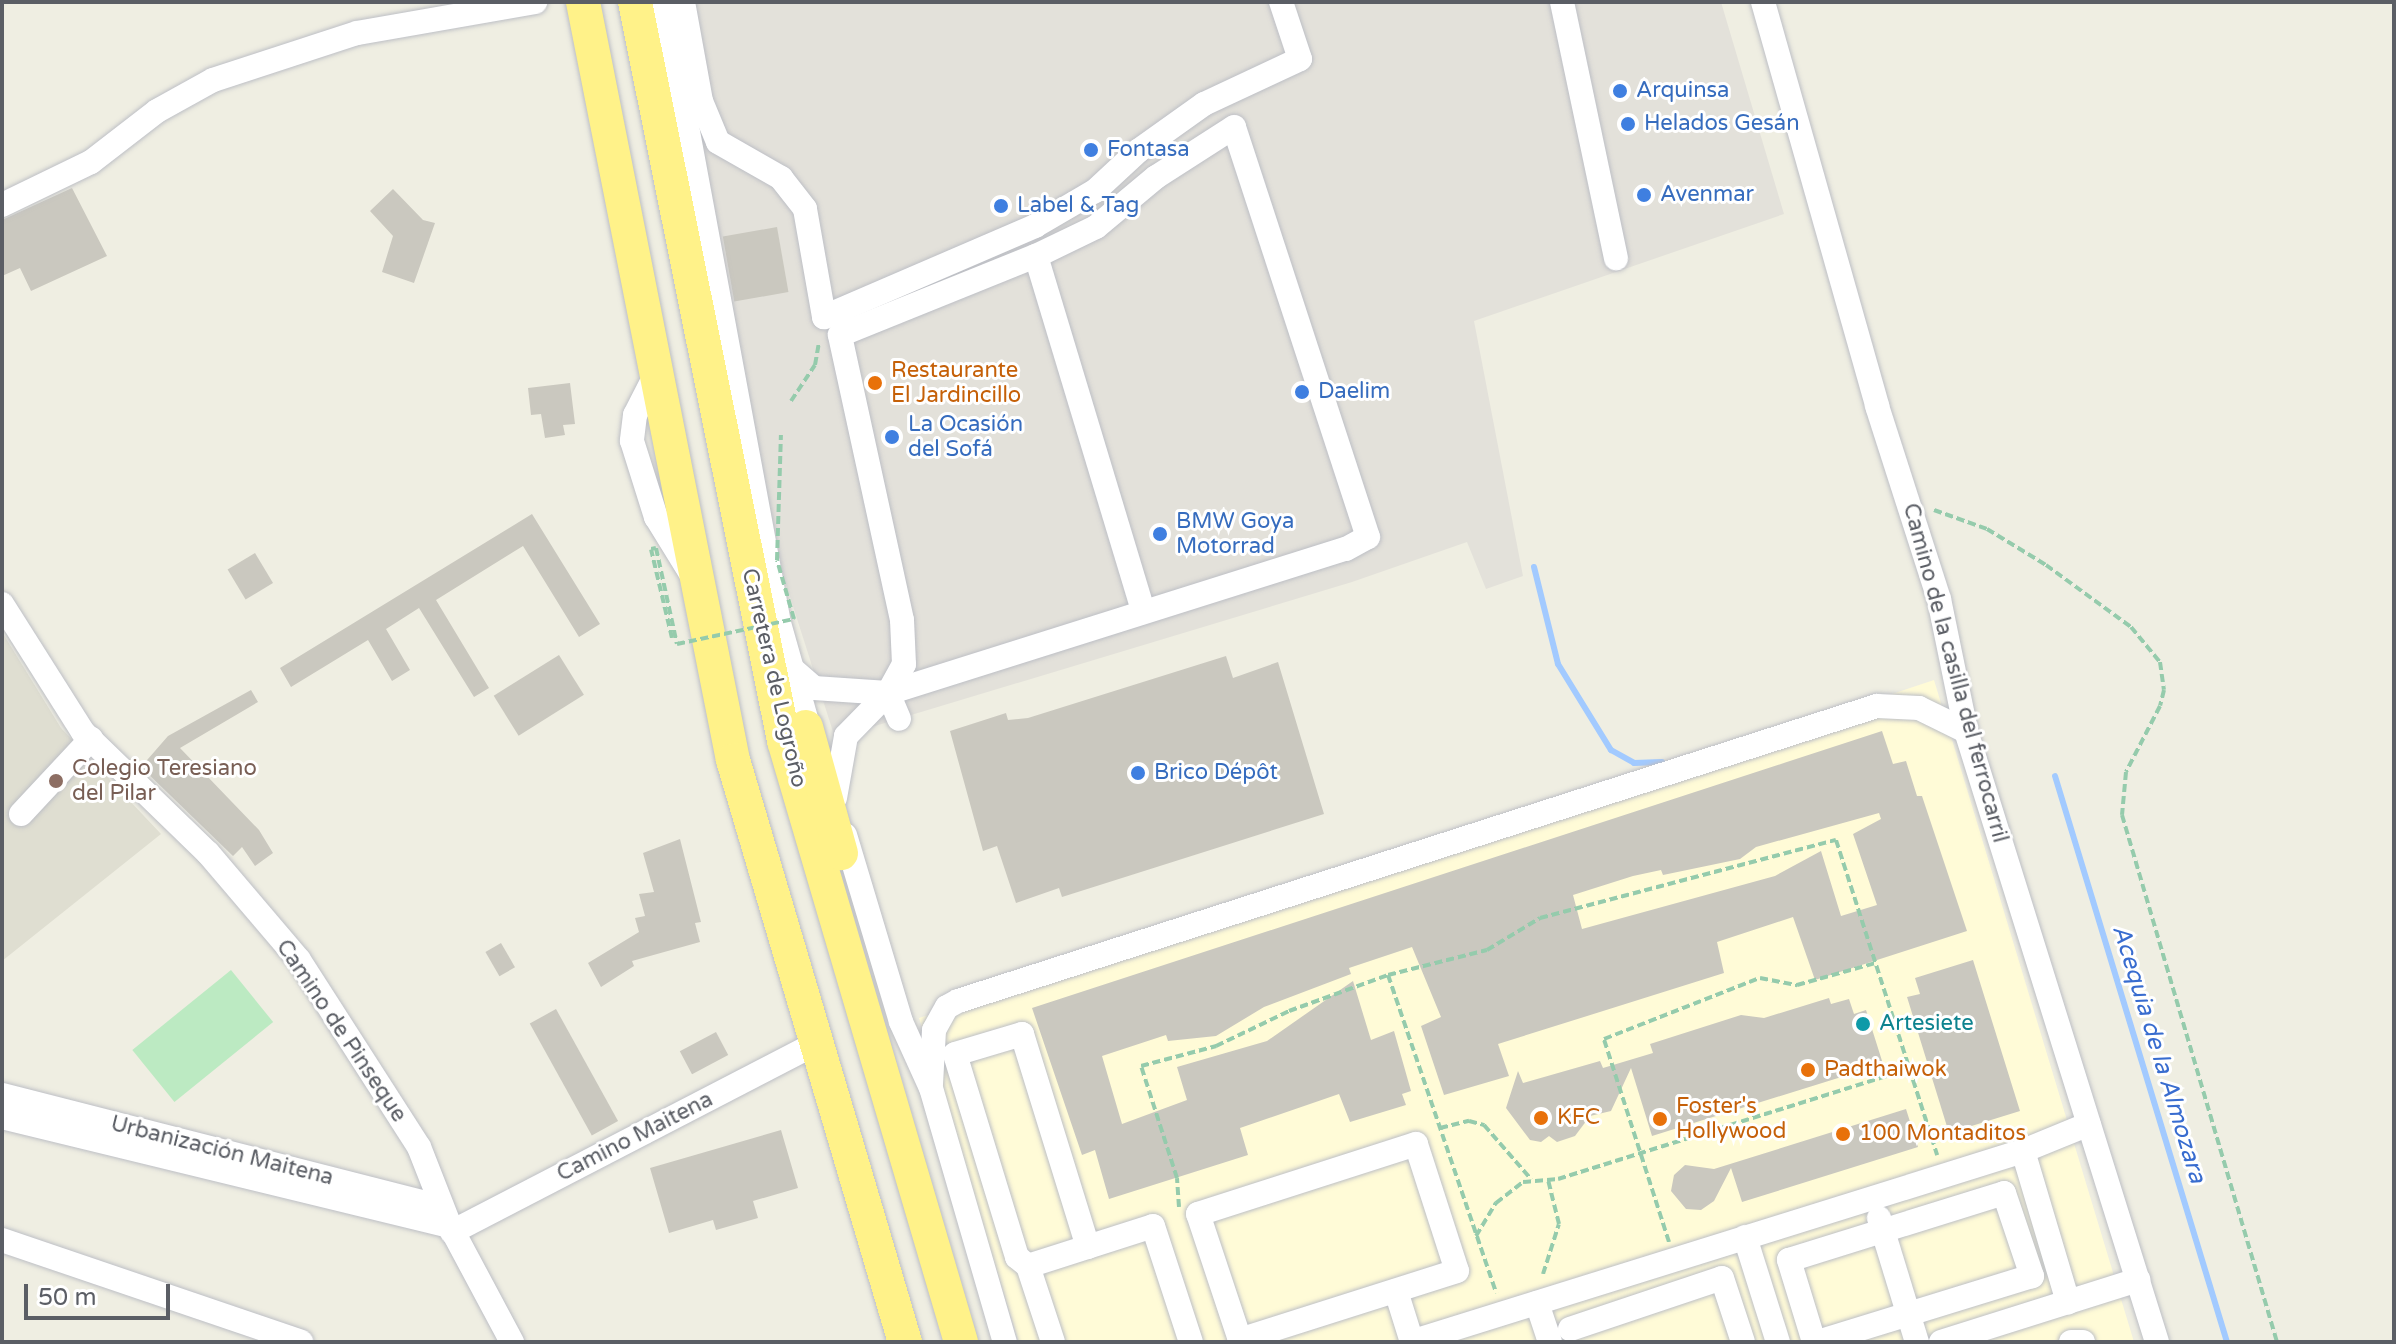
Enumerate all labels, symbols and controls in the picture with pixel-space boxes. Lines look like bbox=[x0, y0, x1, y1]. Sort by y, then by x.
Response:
place label: Arquinsa bbox=[1636, 78, 1729, 104]
marker: Arquinsa bbox=[1611, 82, 1629, 100]
place label: Helados Gesán bbox=[1644, 111, 1800, 137]
marker: Helados Gesán bbox=[1619, 115, 1637, 133]
place label: Fontasa bbox=[1107, 137, 1190, 163]
marker: Fontasa bbox=[1082, 141, 1100, 159]
place label: Avenmar bbox=[1660, 182, 1754, 208]
marker: Avenmar bbox=[1635, 186, 1653, 204]
place label: Label & Tag bbox=[1017, 193, 1139, 219]
marker: Label & Tag bbox=[992, 197, 1010, 215]
place label: Restaurante El Jardincillo bbox=[891, 357, 1021, 408]
marker: Restaurante El Jardincillo bbox=[866, 374, 884, 392]
place label: Daelim bbox=[1318, 379, 1390, 405]
marker: Daelim bbox=[1293, 383, 1311, 401]
place label: La Ocasión del Sofá bbox=[908, 411, 1023, 462]
marker: La Ocasión del Sofá bbox=[883, 428, 901, 446]
street label: Camino de la casilla del ferrocarril bbox=[1897, 500, 2013, 846]
place label: BMW Goya Motorrad bbox=[1176, 508, 1294, 560]
marker: BMW Goya Motorrad bbox=[1151, 525, 1169, 543]
street label: Carretera de Logroño bbox=[736, 566, 812, 790]
place label: Colegio Teresiano del Pilar bbox=[72, 755, 257, 806]
place label: Brico Dépôt bbox=[1154, 760, 1278, 786]
marker: Brico Dépôt bbox=[1129, 764, 1147, 782]
marker: Colegio Teresiano del Pilar bbox=[47, 772, 65, 790]
water label: Acequia de la Almozara bbox=[2106, 921, 2212, 1187]
street label: Camino de Pinseque bbox=[270, 935, 412, 1127]
place label: Artesiete bbox=[1879, 1011, 1974, 1037]
marker: Artesiete bbox=[1854, 1015, 1872, 1033]
place label: Padthaiwok bbox=[1824, 1057, 1947, 1083]
marker: Padthaiwok bbox=[1799, 1061, 1817, 1079]
street label: Camino Maitena bbox=[553, 1086, 717, 1188]
place label: Foster's Hollywood bbox=[1676, 1093, 1786, 1144]
place label: KFC bbox=[1557, 1105, 1600, 1131]
marker: KFC bbox=[1532, 1109, 1550, 1127]
marker: Foster's Hollywood bbox=[1651, 1110, 1669, 1128]
street label: Urbanización Maitena bbox=[108, 1111, 336, 1191]
place label: 100 Montaditos bbox=[1859, 1121, 2026, 1147]
marker: 100 Montaditos bbox=[1834, 1125, 1852, 1143]
scale bar bbox=[28, 1268, 174, 1318]
text: 50 m bbox=[38, 1283, 96, 1312]

